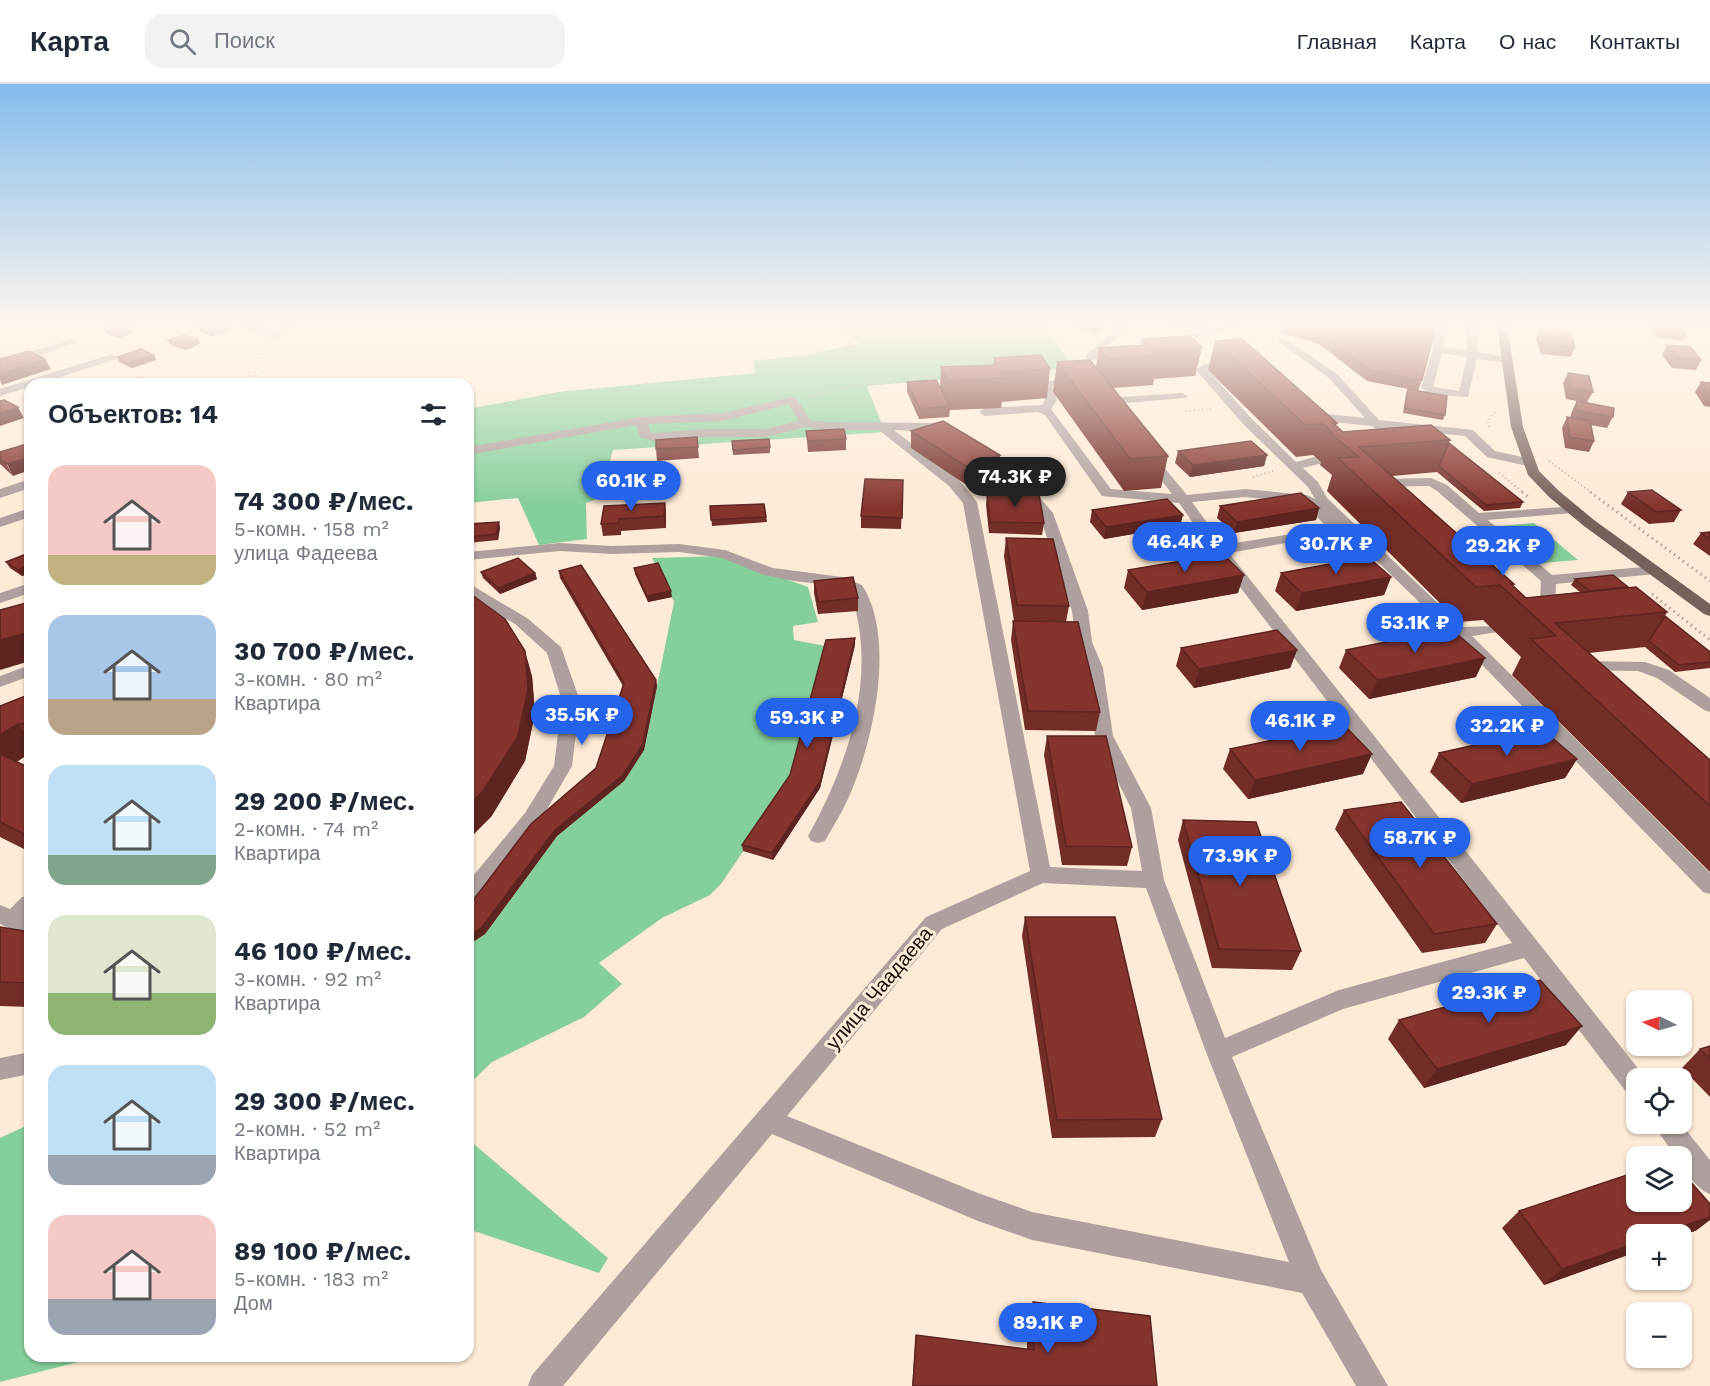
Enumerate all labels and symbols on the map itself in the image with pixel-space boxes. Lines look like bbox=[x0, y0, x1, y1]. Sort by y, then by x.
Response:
pin: 74.3K ₽ bbox=[960, 457, 1070, 508]
pin: 60.1K ₽ bbox=[576, 461, 686, 512]
pin: 46.4K ₽ bbox=[1130, 522, 1240, 573]
pin: 30.7K ₽ bbox=[1281, 524, 1391, 575]
pin: 29.2K ₽ bbox=[1448, 526, 1558, 577]
pin: 53.1K ₽ bbox=[1360, 603, 1470, 654]
pin: 35.5K ₽ bbox=[527, 695, 637, 746]
pin: 59.3K ₽ bbox=[752, 698, 862, 749]
pin: 46.1K ₽ bbox=[1245, 701, 1355, 752]
pin: 32.2K ₽ bbox=[1452, 706, 1562, 757]
pin: 58.7K ₽ bbox=[1365, 818, 1475, 869]
pin: 73.9K ₽ bbox=[1185, 836, 1295, 887]
street label: улица Чаадаева bbox=[821, 921, 938, 1054]
pin: 29.3K ₽ bbox=[1434, 973, 1544, 1024]
north arrow bbox=[1626, 990, 1692, 1056]
pin: 89.1K ₽ bbox=[993, 1303, 1103, 1354]

